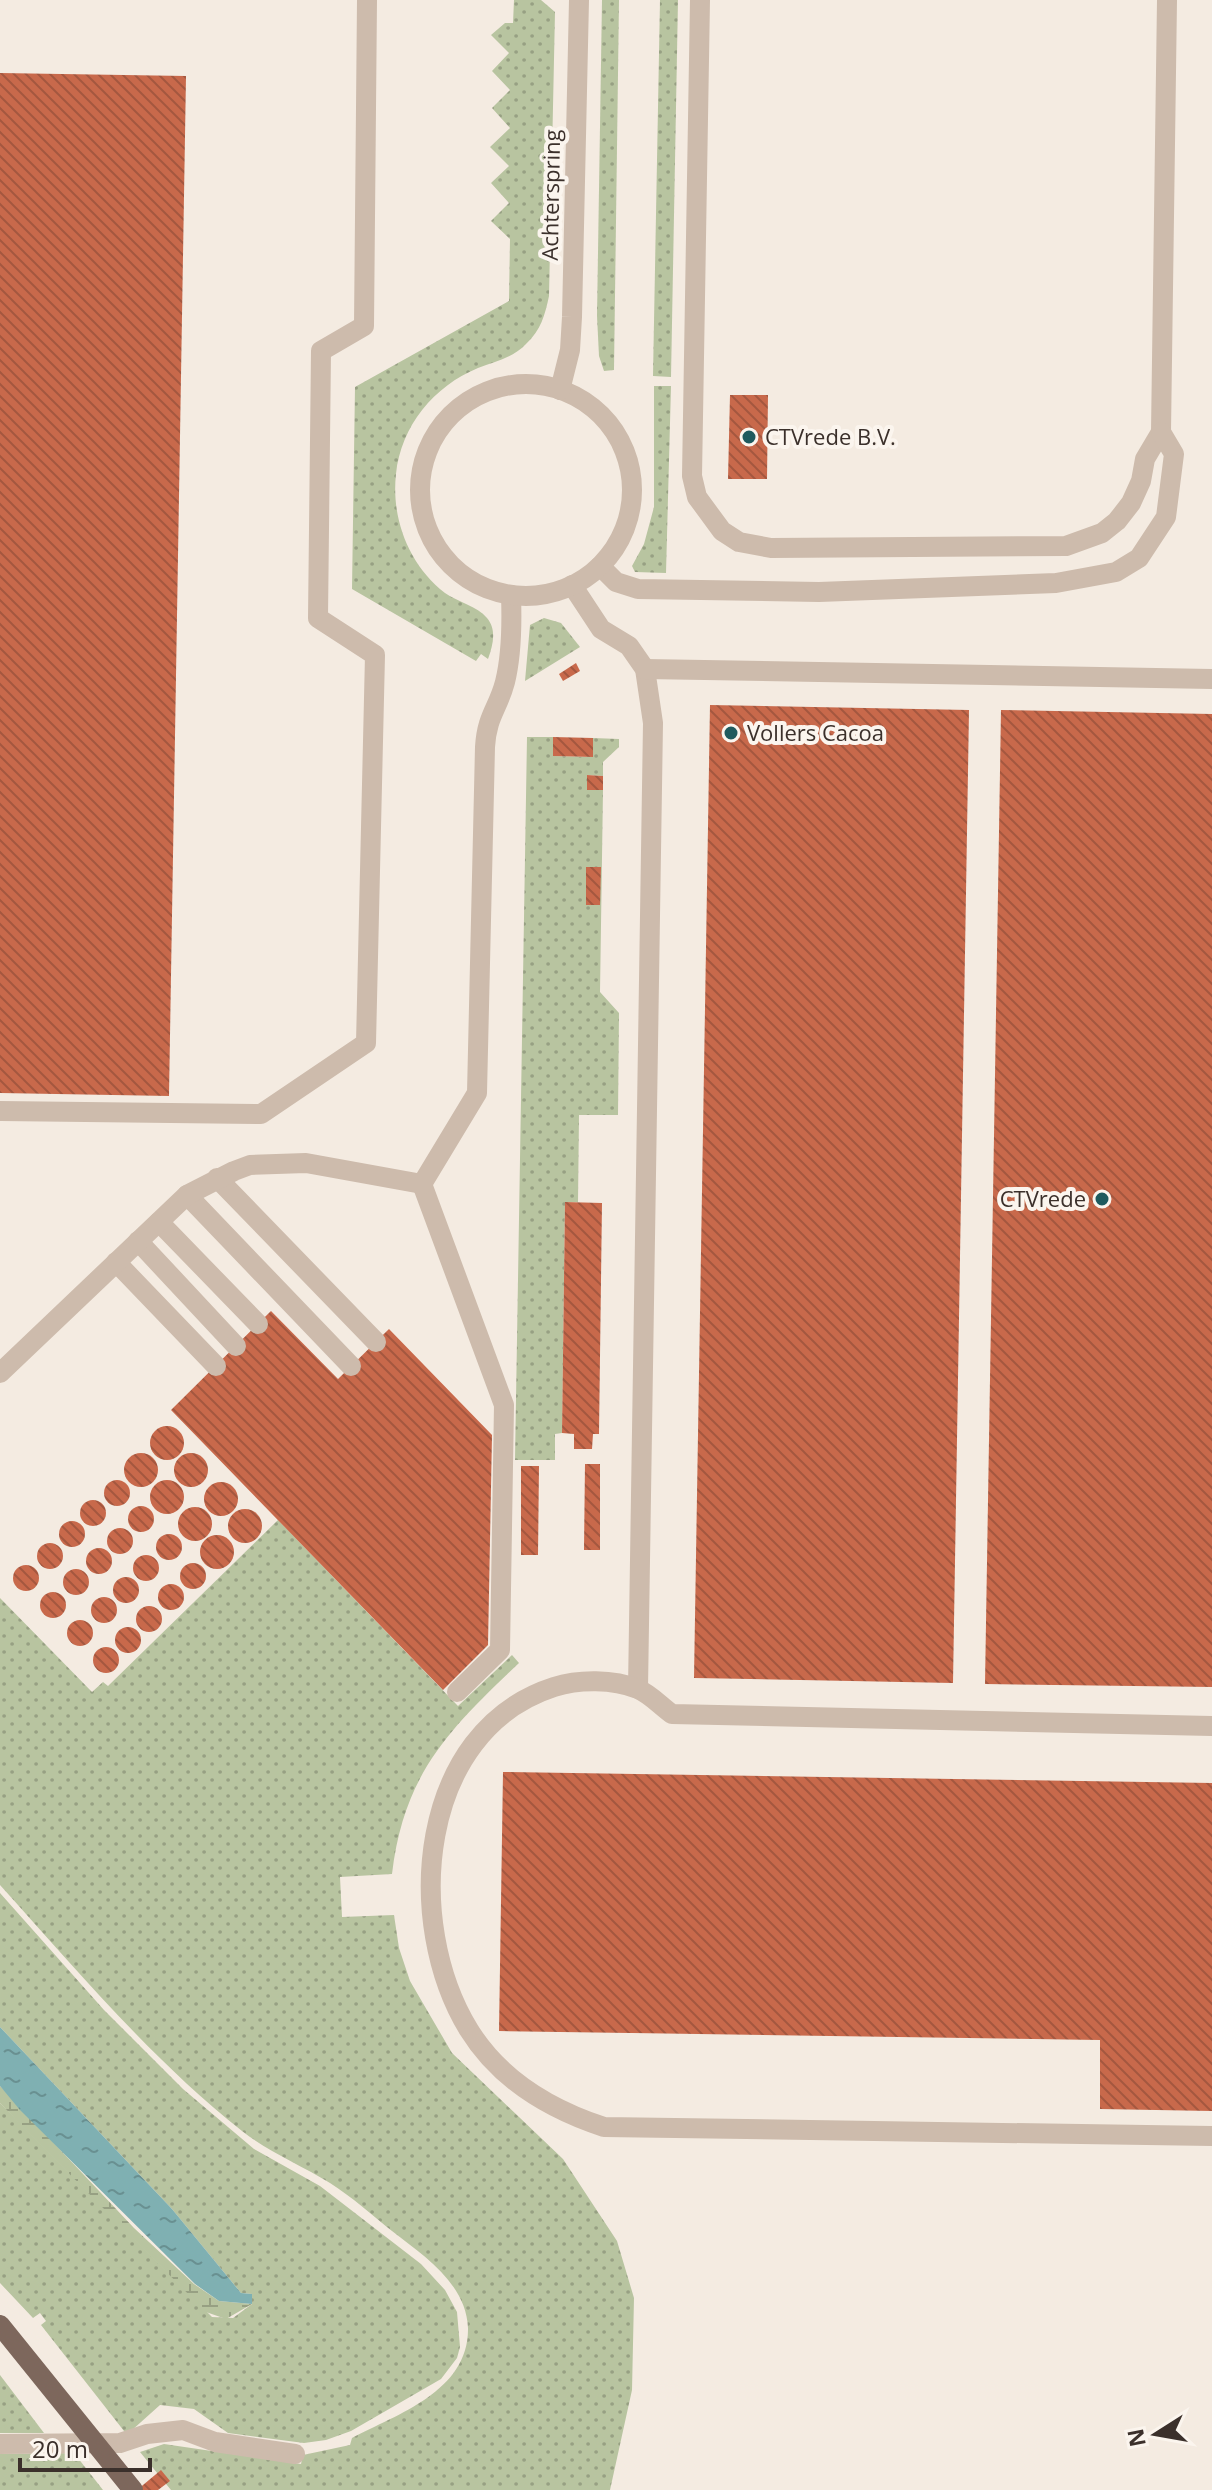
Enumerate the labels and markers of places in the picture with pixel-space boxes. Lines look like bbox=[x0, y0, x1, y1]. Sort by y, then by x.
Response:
place label: CTVrede B.V. bbox=[765, 421, 896, 451]
marker: CTVrede B.V. bbox=[740, 428, 758, 446]
place label: Vollers Cacoa bbox=[747, 717, 884, 747]
marker: Vollers Cacoa bbox=[722, 724, 740, 742]
place label: CTVrede bbox=[1000, 1183, 1086, 1213]
marker: CTVrede bbox=[1093, 1190, 1111, 1208]

